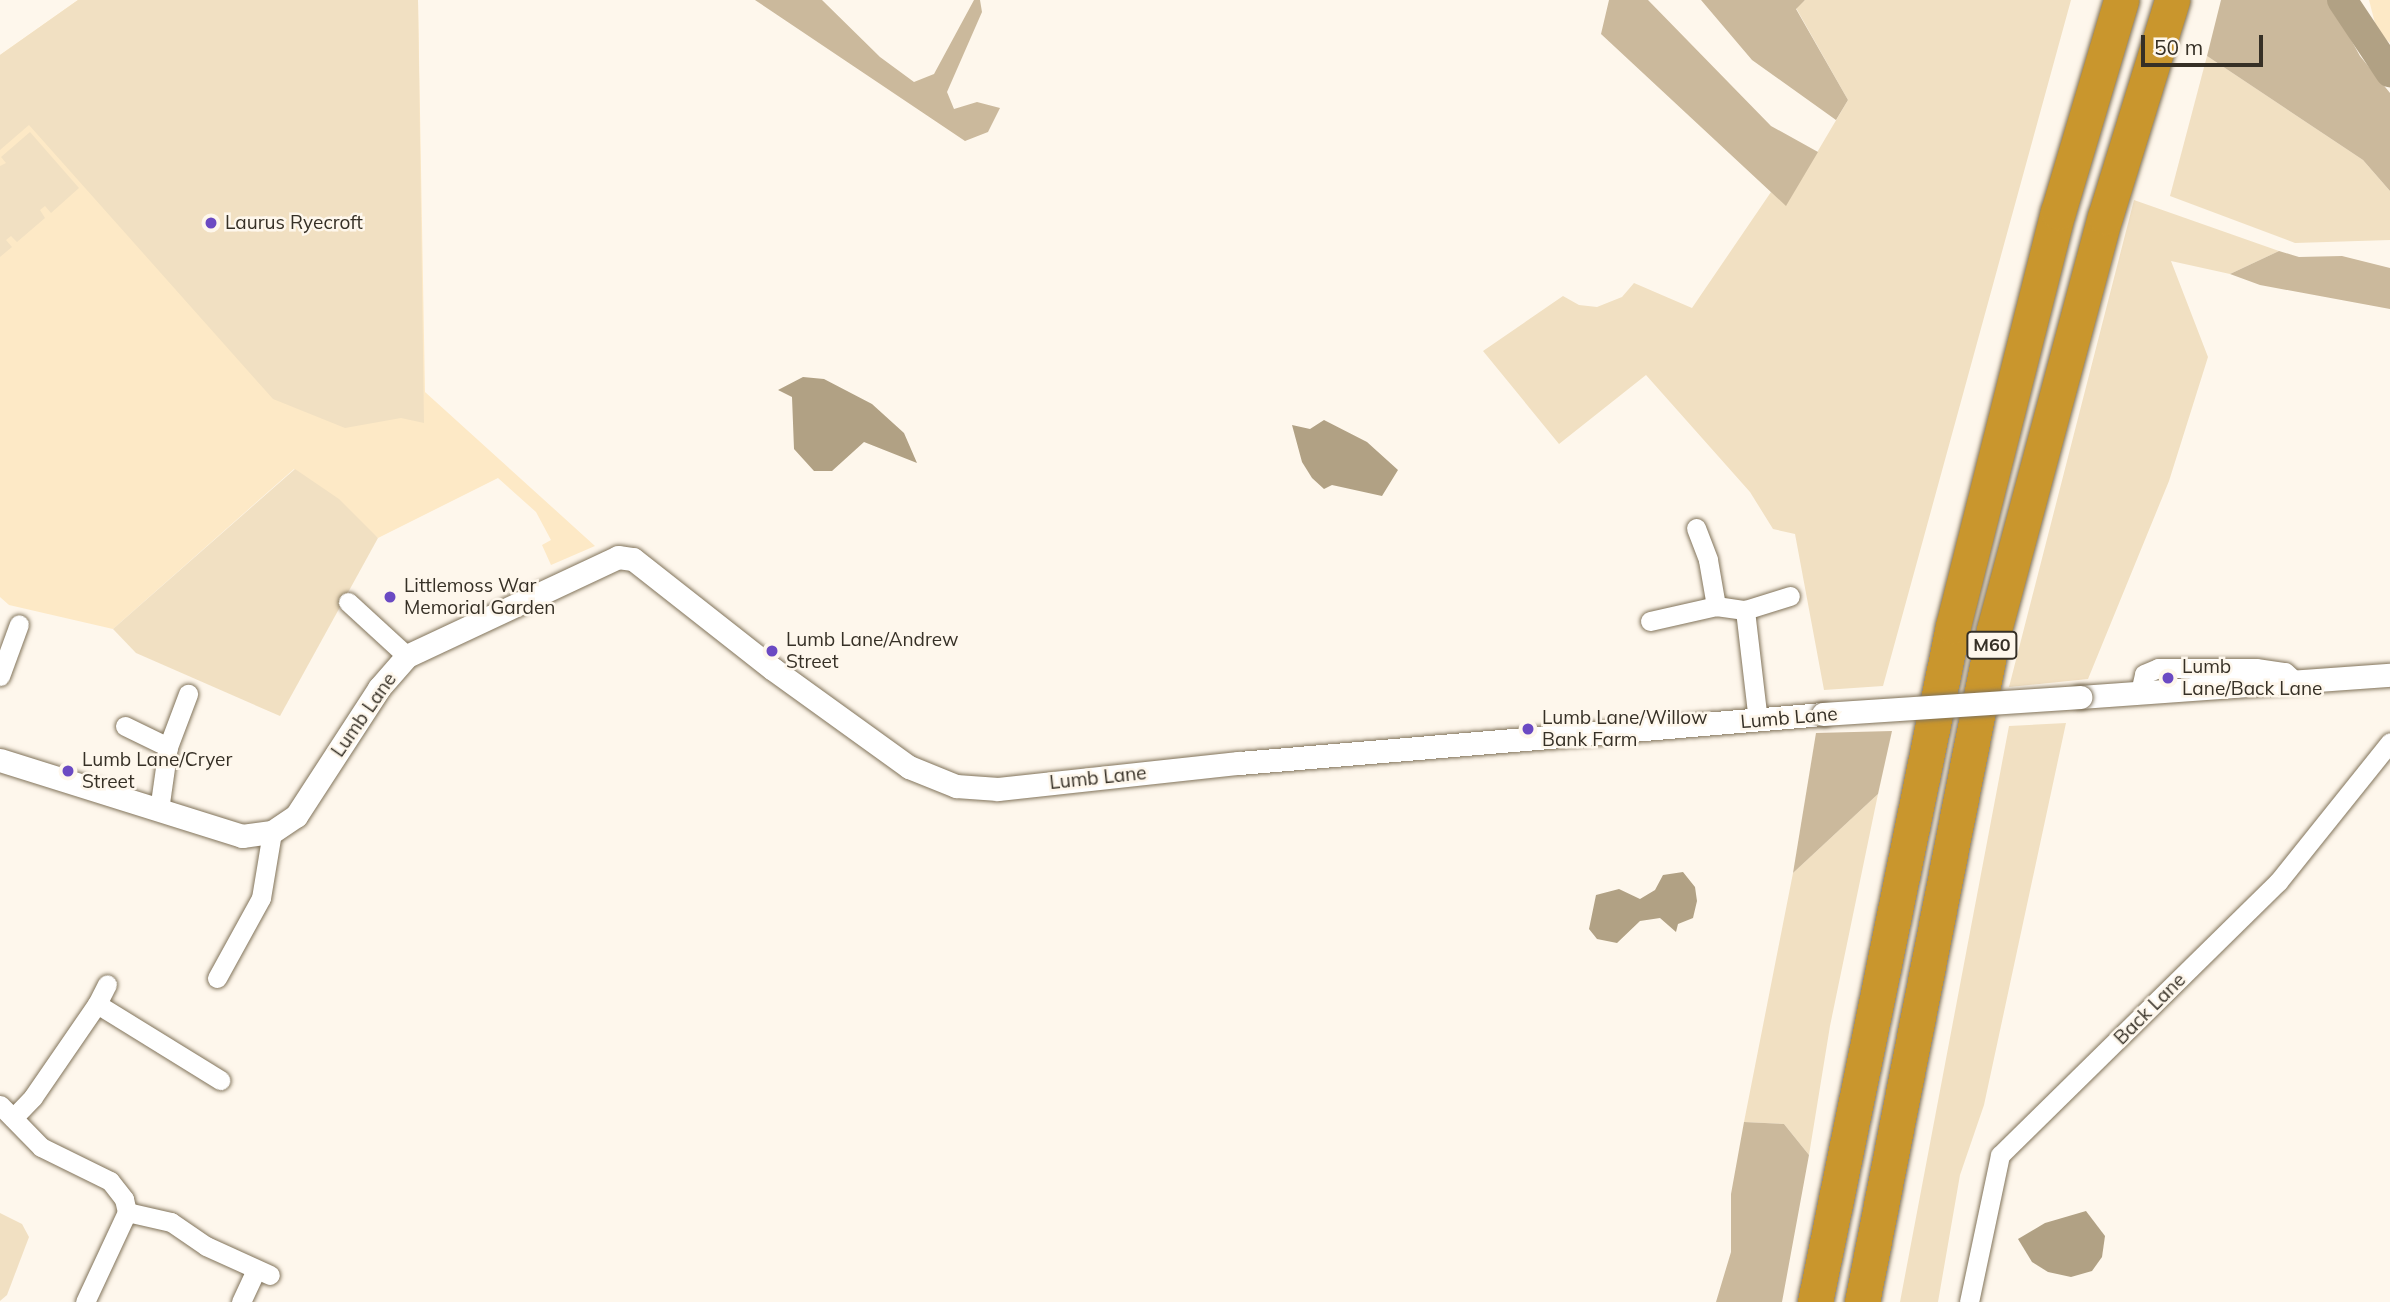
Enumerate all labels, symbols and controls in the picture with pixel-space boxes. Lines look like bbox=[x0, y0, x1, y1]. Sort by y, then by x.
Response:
scale bar bbox=[2145, 21, 2268, 65]
text: 50 m bbox=[2154, 34, 2203, 60]
place label: Laurus Ryecroft bbox=[225, 212, 363, 234]
marker: Laurus Ryecroft bbox=[203, 215, 219, 231]
place label: Littlemoss War Memorial Garden bbox=[404, 575, 555, 619]
marker: Littlemoss War Memorial Garden bbox=[382, 589, 398, 605]
place label: Lumb Lane/Andrew Street bbox=[786, 629, 959, 673]
road number: M60 bbox=[1966, 630, 2018, 660]
marker: Lumb Lane/Andrew Street bbox=[764, 643, 780, 659]
place label: Lumb Lane/Back Lane bbox=[2182, 656, 2322, 700]
street label: Lumb Lane bbox=[327, 669, 401, 761]
marker: Lumb Lane/Back Lane bbox=[2160, 670, 2176, 686]
street label: Lumb Lane bbox=[1739, 702, 1839, 734]
place label: Lumb Lane/Willow Bank Farm bbox=[1542, 707, 1708, 751]
marker: Lumb Lane/Willow Bank Farm bbox=[1520, 721, 1536, 737]
place label: Lumb Lane/Cryer Street bbox=[82, 749, 232, 793]
street label: Lumb Lane bbox=[1048, 762, 1148, 794]
marker: Lumb Lane/Cryer Street bbox=[60, 763, 76, 779]
street label: Back Lane bbox=[2110, 969, 2190, 1049]

